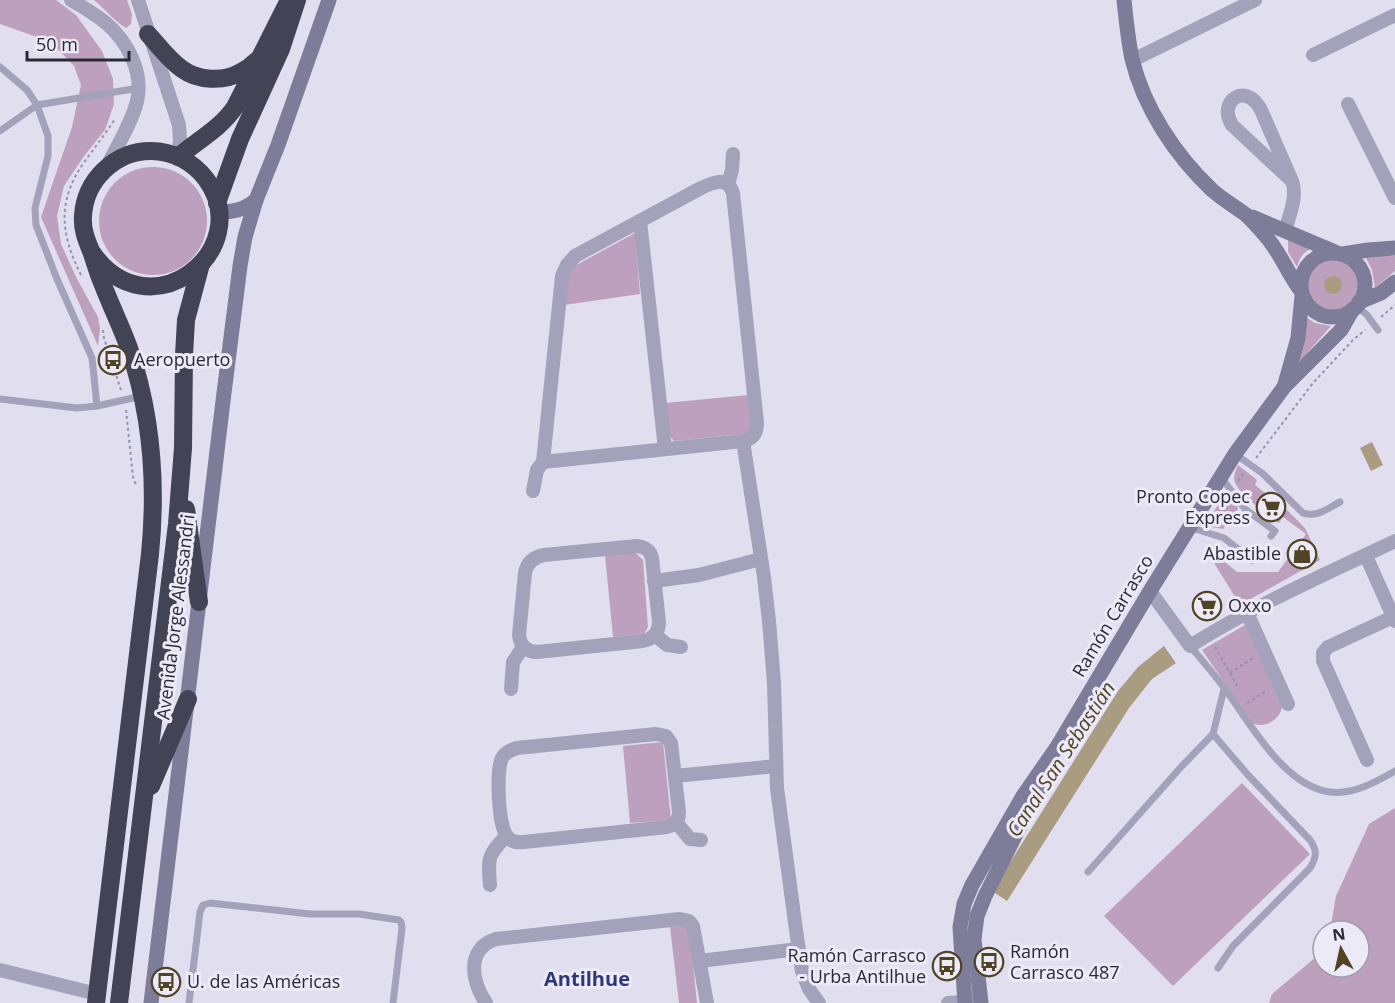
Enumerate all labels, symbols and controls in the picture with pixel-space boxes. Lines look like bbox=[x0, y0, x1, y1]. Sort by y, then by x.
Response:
scale bar bbox=[27, 24, 129, 62]
text: 50 m bbox=[36, 32, 78, 56]
bus stop icon: Aeropuerto bbox=[97, 344, 129, 376]
place label: Aeropuerto bbox=[134, 347, 230, 371]
place label: Pronto Copec Express bbox=[1136, 484, 1250, 529]
supermarket icon: Pronto Copec Express bbox=[1255, 491, 1287, 523]
street label: Avenida Jorge Alessandri bbox=[151, 513, 200, 721]
shop icon: Abastible bbox=[1286, 538, 1318, 570]
place label: Abastible bbox=[1203, 541, 1281, 565]
street label: Ramón Carrasco bbox=[1066, 550, 1158, 681]
supermarket icon: Oxxo bbox=[1191, 590, 1223, 622]
place label: Oxxo bbox=[1228, 593, 1272, 617]
water label: Canal San Sebastián bbox=[1000, 676, 1121, 842]
north arrow bbox=[1311, 919, 1371, 979]
text: N bbox=[1331, 922, 1347, 946]
place label: Ramón Carrasco 487 bbox=[1010, 939, 1120, 984]
place label: Ramón Carrasco - Urba Antilhue bbox=[788, 943, 926, 988]
bus stop icon: Ramón Carrasco 487 bbox=[973, 946, 1005, 978]
bus stop icon: Ramón Carrasco - Urba Antilhue bbox=[931, 950, 963, 982]
district label: Antilhue bbox=[544, 965, 630, 992]
bus stop icon: U. de las Américas bbox=[150, 966, 182, 998]
place label: U. de las Américas bbox=[187, 969, 340, 993]

